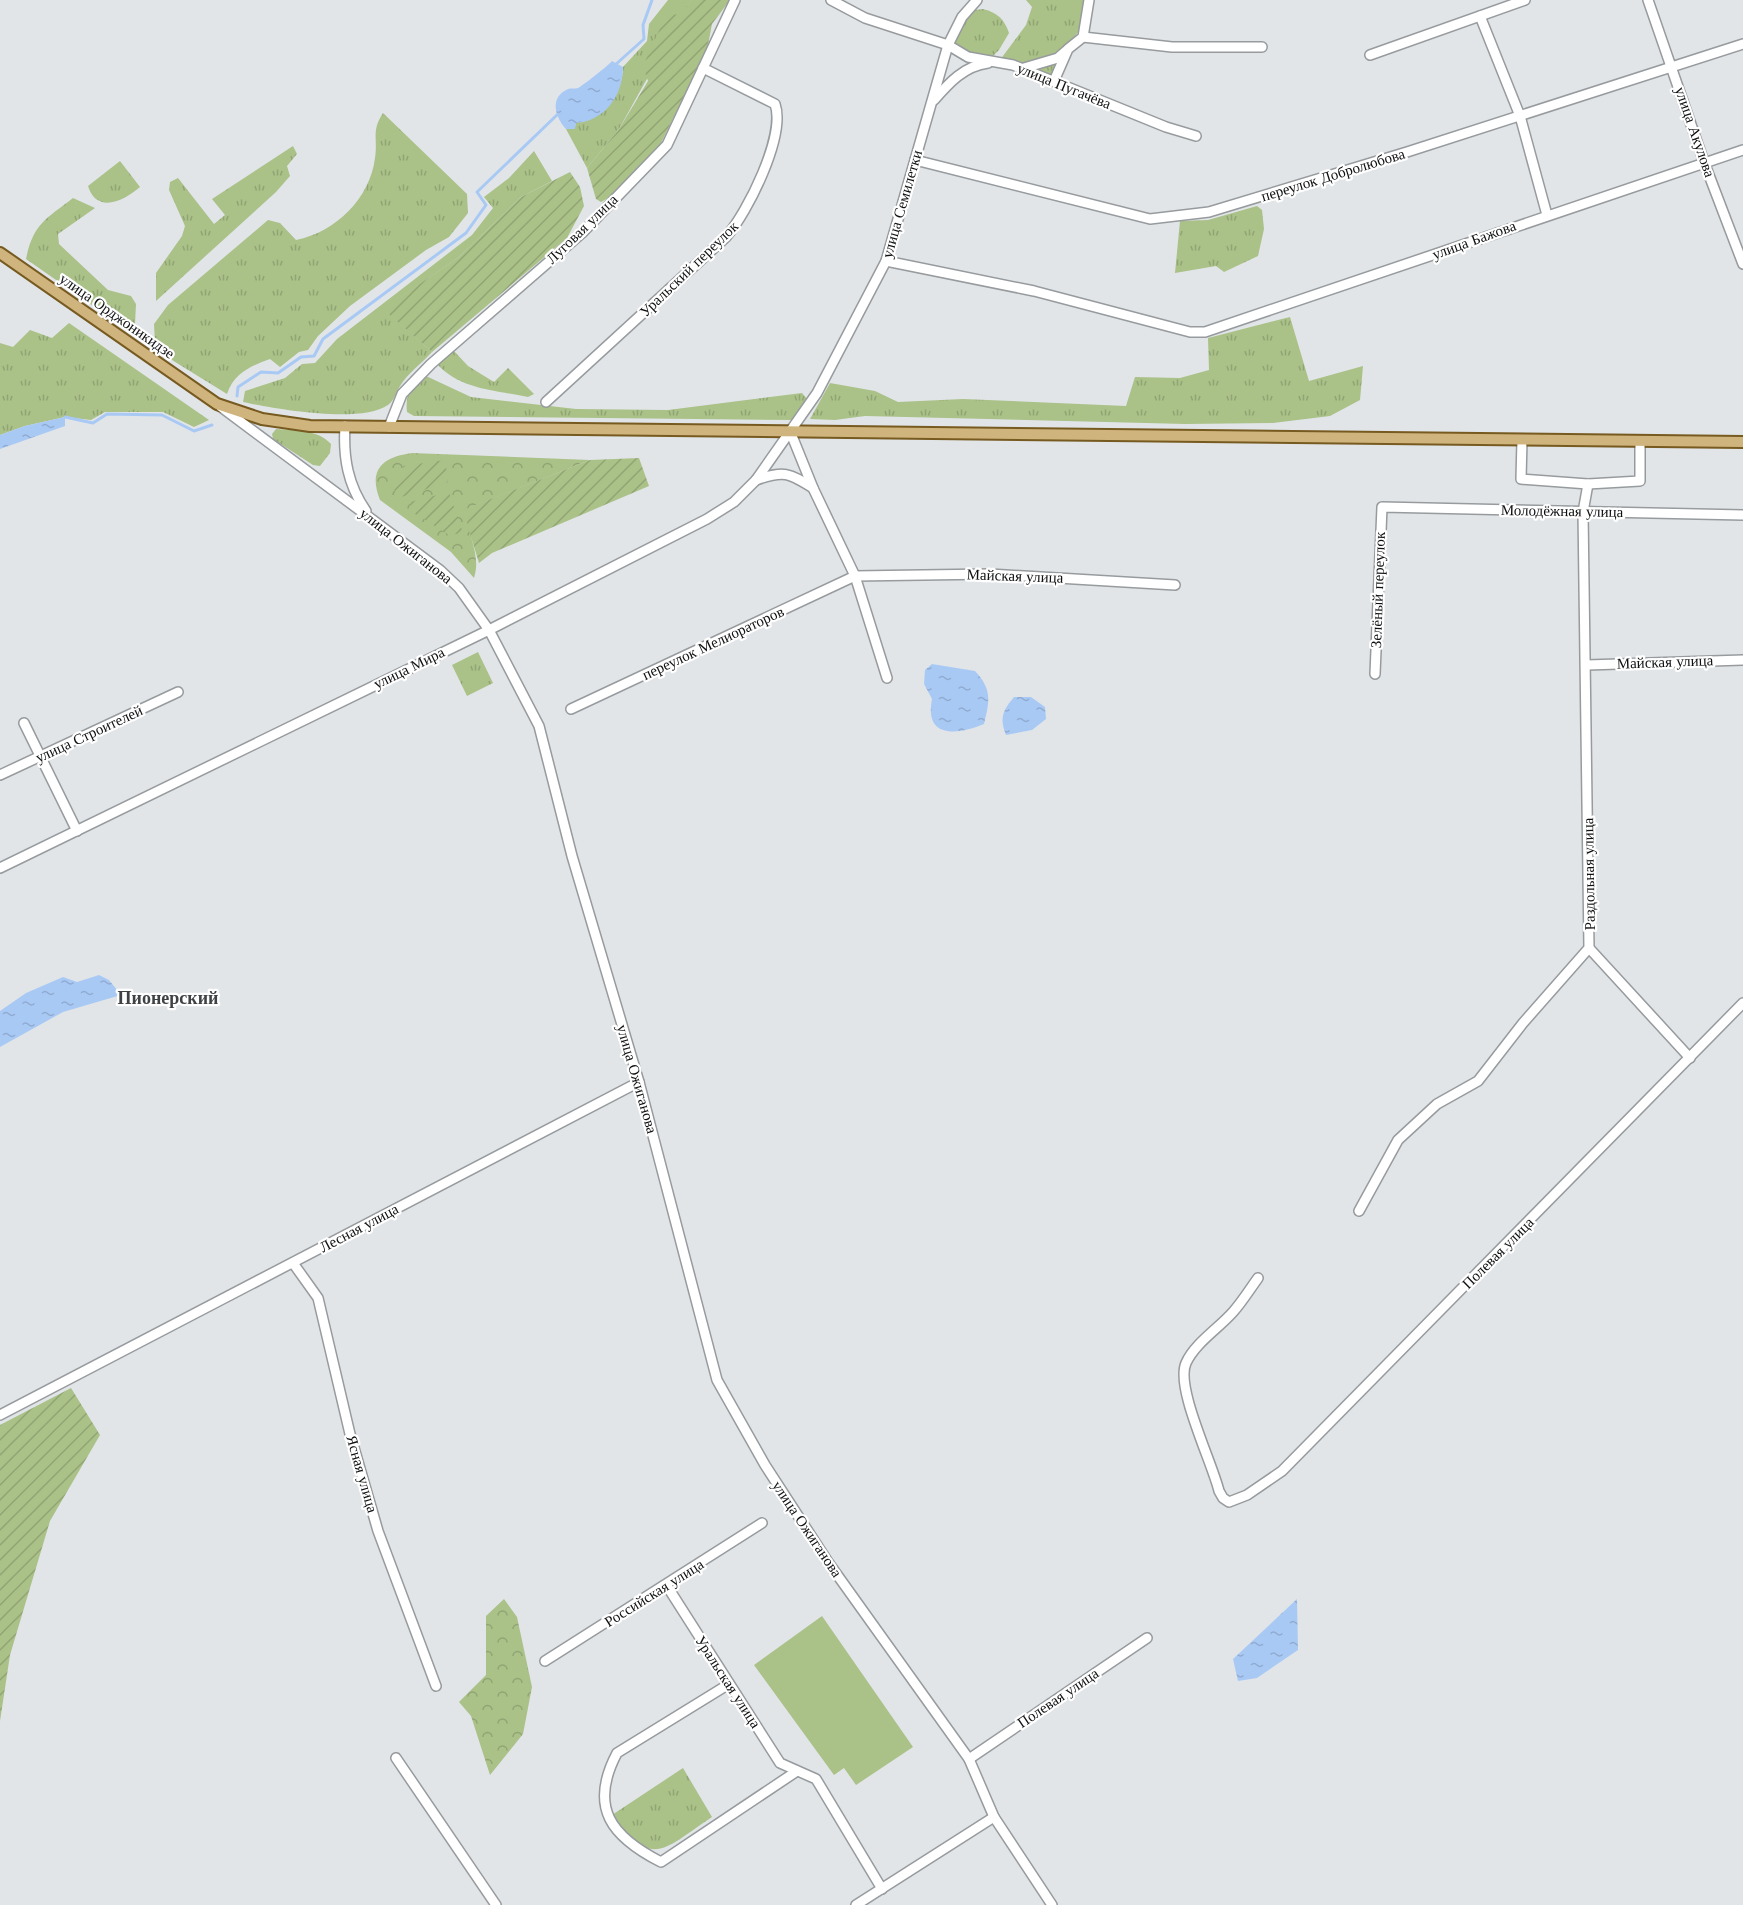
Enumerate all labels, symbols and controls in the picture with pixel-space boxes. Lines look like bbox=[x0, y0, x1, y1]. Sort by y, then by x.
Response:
street label: улица Пугачёва bbox=[1014, 58, 1114, 113]
street label: улица Акулова bbox=[1671, 84, 1720, 180]
street label: переулок Добролюбова bbox=[1259, 143, 1407, 205]
street label: улица Семилетки bbox=[877, 148, 926, 260]
street label: Луговая улица bbox=[542, 189, 622, 268]
street label: улица Бажова bbox=[1429, 215, 1519, 263]
street label: Уральский переулок bbox=[635, 216, 742, 321]
street label: улица Орджоникидзе bbox=[56, 269, 179, 363]
street label: Молодёжная улица bbox=[1501, 500, 1624, 521]
street label: улица Ожиганова bbox=[356, 504, 457, 588]
street label: Зелёный переулок bbox=[1366, 531, 1389, 648]
street label: Майская улица bbox=[966, 564, 1064, 587]
street label: переулок Мелиораторов bbox=[639, 601, 787, 684]
street label: улица Мира bbox=[370, 642, 448, 693]
street label: Майская улица bbox=[1616, 650, 1714, 673]
street label: улица Строителей bbox=[32, 700, 146, 767]
street label: Раздольная улица bbox=[1578, 817, 1599, 931]
district label: Пионерский bbox=[118, 987, 218, 1009]
street label: улица Ожиганова bbox=[613, 1022, 662, 1136]
street label: Лесная улица bbox=[316, 1199, 402, 1256]
street label: Полевая улица bbox=[1458, 1212, 1538, 1293]
street label: Ясная улица bbox=[342, 1433, 383, 1515]
street label: улица Ожиганова bbox=[768, 1477, 847, 1581]
street label: Российская улица bbox=[600, 1554, 707, 1631]
street label: Уральская улица bbox=[691, 1632, 766, 1732]
street label: Полевая улица bbox=[1013, 1663, 1102, 1732]

